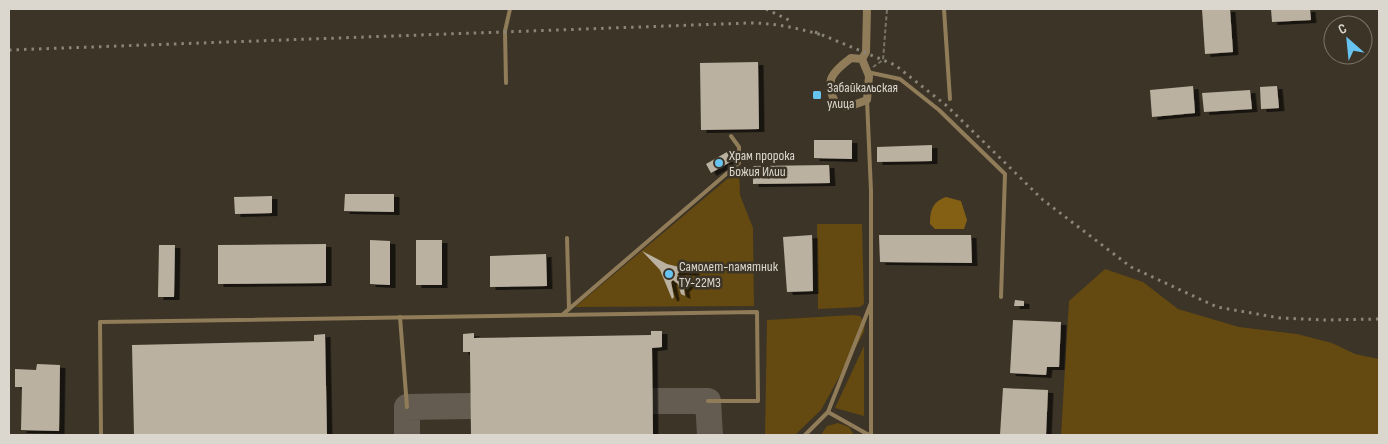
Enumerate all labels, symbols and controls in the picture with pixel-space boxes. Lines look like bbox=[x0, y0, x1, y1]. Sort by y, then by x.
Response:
north arrow bbox=[1323, 15, 1373, 65]
text: С bbox=[1335, 20, 1349, 38]
place label: Забайкальская улица bbox=[827, 79, 898, 112]
marker: Забайкальская улица bbox=[811, 89, 823, 101]
place label: Храм пророка Божия Илии bbox=[728, 147, 795, 180]
marker: Храм пророка Божия Илии bbox=[713, 157, 725, 169]
place label: Самолет-памятник ТУ-22М3 bbox=[679, 258, 779, 291]
marker: Самолет-памятник ТУ-22М3 bbox=[663, 268, 675, 280]

